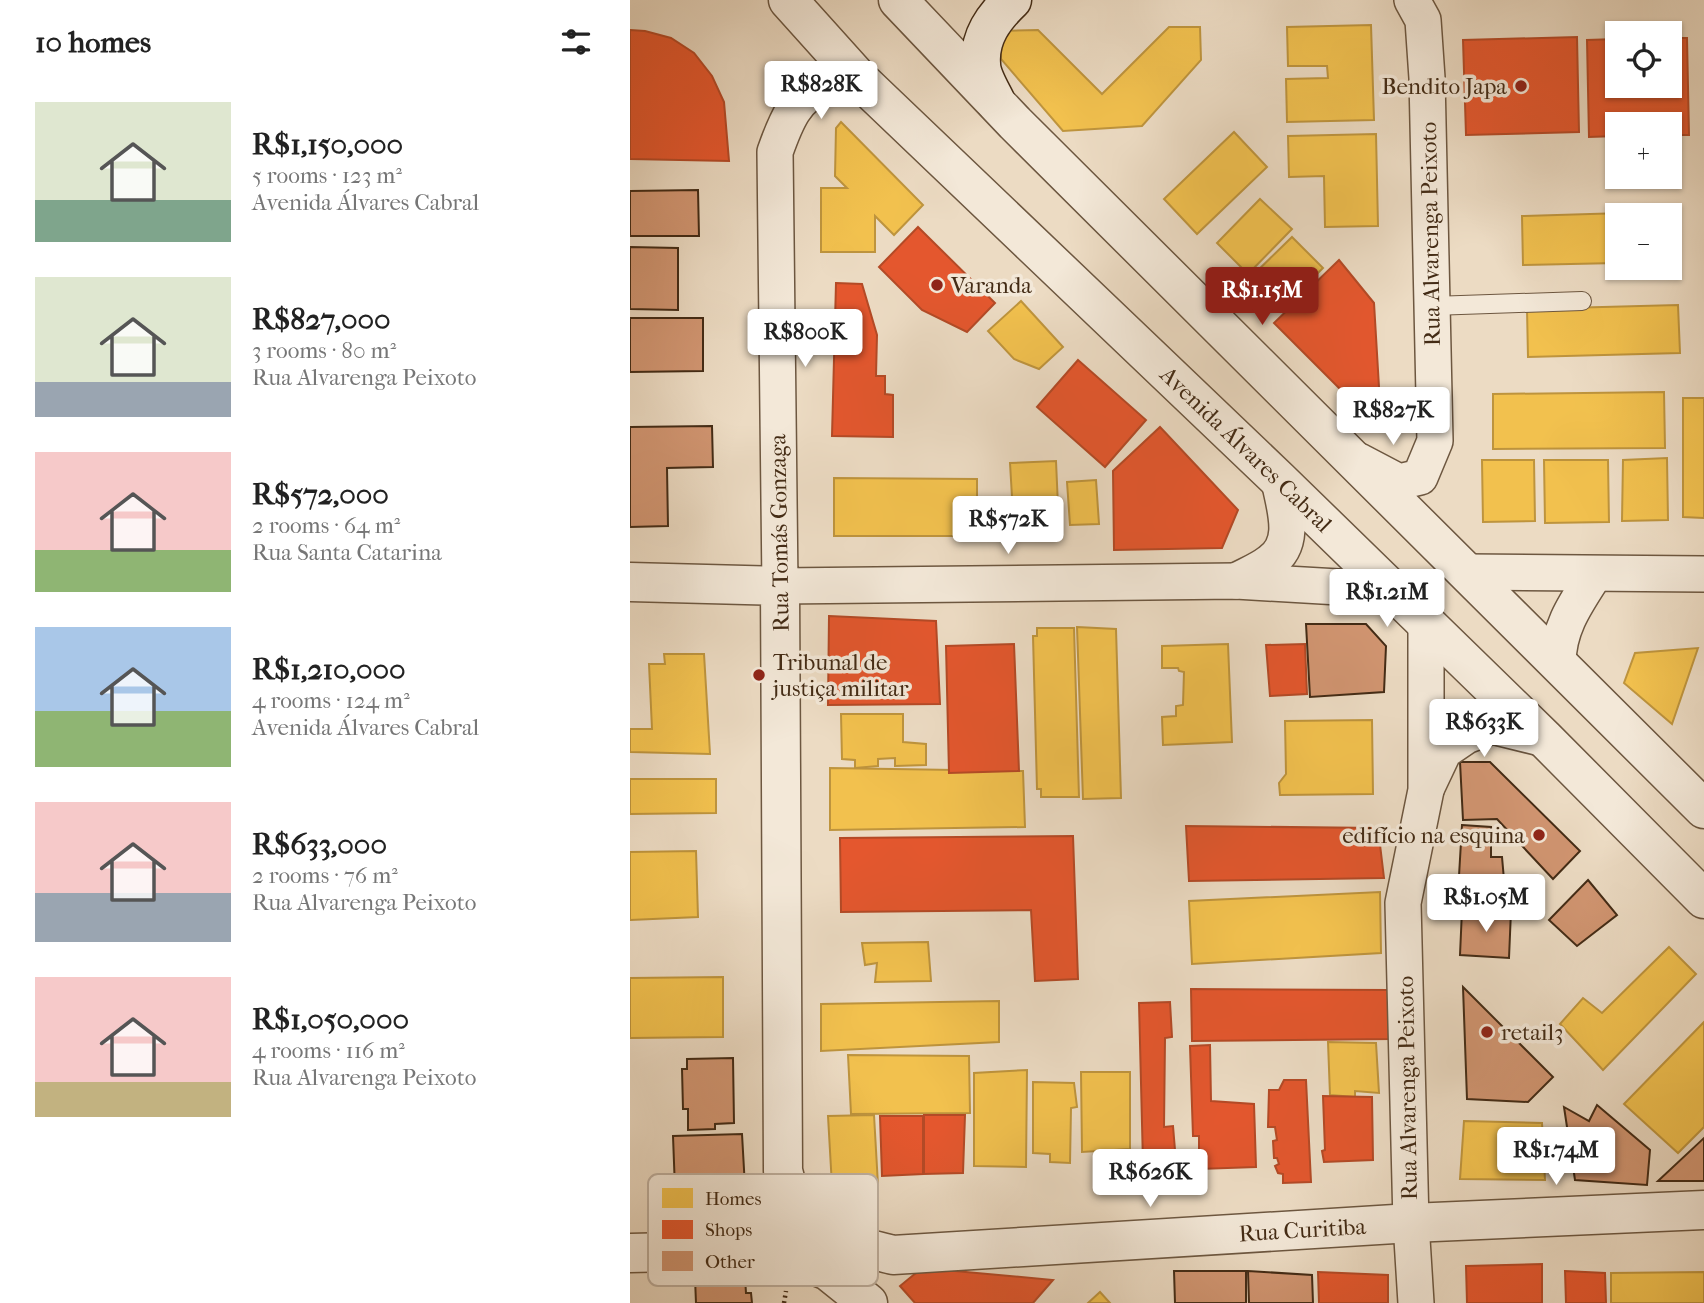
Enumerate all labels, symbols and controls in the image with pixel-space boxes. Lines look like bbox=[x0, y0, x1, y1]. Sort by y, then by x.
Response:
map controls bbox=[1605, 21, 1682, 280]
button: locate bbox=[1605, 21, 1682, 98]
icon: filters bbox=[557, 23, 595, 61]
text: 10 homes bbox=[35, 25, 151, 60]
pin: R$828K bbox=[764, 61, 878, 121]
text: R$828K bbox=[781, 70, 861, 97]
place label: Bendito Japa bbox=[1382, 73, 1507, 100]
marker: Bendito Japa bbox=[1513, 78, 1529, 94]
button: + bbox=[1605, 112, 1682, 189]
street label: Rua Alvarenga Peixoto bbox=[1415, 122, 1446, 346]
text: R$1,150,000 bbox=[252, 127, 403, 162]
icon: home bbox=[91, 130, 175, 214]
text: 5 rooms · 123 m² bbox=[252, 162, 402, 189]
text: Avenida Álvares Cabral bbox=[252, 189, 479, 216]
button: − bbox=[1605, 203, 1682, 280]
pin: R$1.15M bbox=[1197, 268, 1327, 327]
place label: Varanda bbox=[950, 272, 1032, 299]
text: R$1.15M bbox=[1221, 276, 1303, 303]
marker: Varanda bbox=[929, 277, 945, 293]
text: R$827,000 bbox=[252, 302, 391, 337]
icon: home bbox=[91, 305, 175, 389]
pin: R$800K bbox=[748, 310, 862, 369]
text: R$800K bbox=[764, 318, 846, 345]
text: 3 rooms · 80 m² bbox=[252, 337, 396, 364]
street label: Avenida Álvares Cabral bbox=[1154, 360, 1338, 538]
text: Rua Alvarenga Peixoto bbox=[252, 364, 477, 391]
pin: R$827K bbox=[1336, 388, 1450, 447]
text: R$827K bbox=[1353, 396, 1433, 423]
street label: Rua Tomás Gonzaga bbox=[764, 433, 795, 632]
text: R$572,000 bbox=[252, 477, 389, 512]
icon: home bbox=[91, 480, 175, 564]
pin: R$572K bbox=[951, 496, 1065, 556]
text: R$572K bbox=[969, 505, 1047, 532]
text: 2 rooms · 64 m² bbox=[252, 512, 400, 539]
text: Rua Santa Catarina bbox=[252, 539, 442, 566]
pin: R$1.21M bbox=[1322, 570, 1452, 629]
text: R$1.21M bbox=[1345, 578, 1429, 605]
place label: Tribunal de justiça militar bbox=[771, 649, 909, 702]
text: R$1,210,000 bbox=[252, 652, 406, 687]
icon: home bbox=[91, 655, 175, 739]
marker: Tribunal de justiça militar bbox=[751, 667, 767, 683]
text: 4 rooms · 124 m² bbox=[252, 687, 410, 714]
pin: R$633K bbox=[1427, 700, 1541, 759]
text: R$633K bbox=[1445, 708, 1523, 735]
text: Avenida Álvares Cabral bbox=[252, 714, 479, 741]
place label: edifício na esquina bbox=[1342, 822, 1525, 849]
text: R$633,000 bbox=[252, 827, 387, 862]
marker: edifício na esquina bbox=[1531, 827, 1547, 843]
icon: home bbox=[91, 830, 175, 914]
text: 2 rooms · 76 m² bbox=[252, 862, 398, 889]
pin: R$1.05M bbox=[1421, 874, 1551, 934]
text: R$1.05M bbox=[1443, 883, 1529, 910]
text: Rua Alvarenga Peixoto bbox=[252, 889, 477, 916]
street label: Rua Alvarenga Peixoto bbox=[1392, 976, 1423, 1200]
text: R$1,050,000 bbox=[252, 1002, 409, 1037]
icon: home bbox=[91, 1005, 175, 1089]
place label: retail3 bbox=[1501, 1019, 1563, 1046]
marker: retail3 bbox=[1479, 1024, 1495, 1040]
text: 4 rooms · 116 m² bbox=[252, 1037, 405, 1064]
text: Rua Alvarenga Peixoto bbox=[252, 1064, 477, 1091]
pin: R$1.74M bbox=[1491, 1128, 1621, 1187]
text: R$1.74M bbox=[1513, 1136, 1599, 1163]
pin: R$626K bbox=[1093, 1150, 1207, 1209]
text: R$626K bbox=[1109, 1158, 1191, 1185]
legend bbox=[648, 1174, 878, 1286]
text: Homes bbox=[705, 1188, 761, 1210]
street label: Rua Curitiba bbox=[1238, 1213, 1367, 1248]
text: Shops bbox=[705, 1219, 752, 1241]
text: Other bbox=[705, 1251, 756, 1273]

